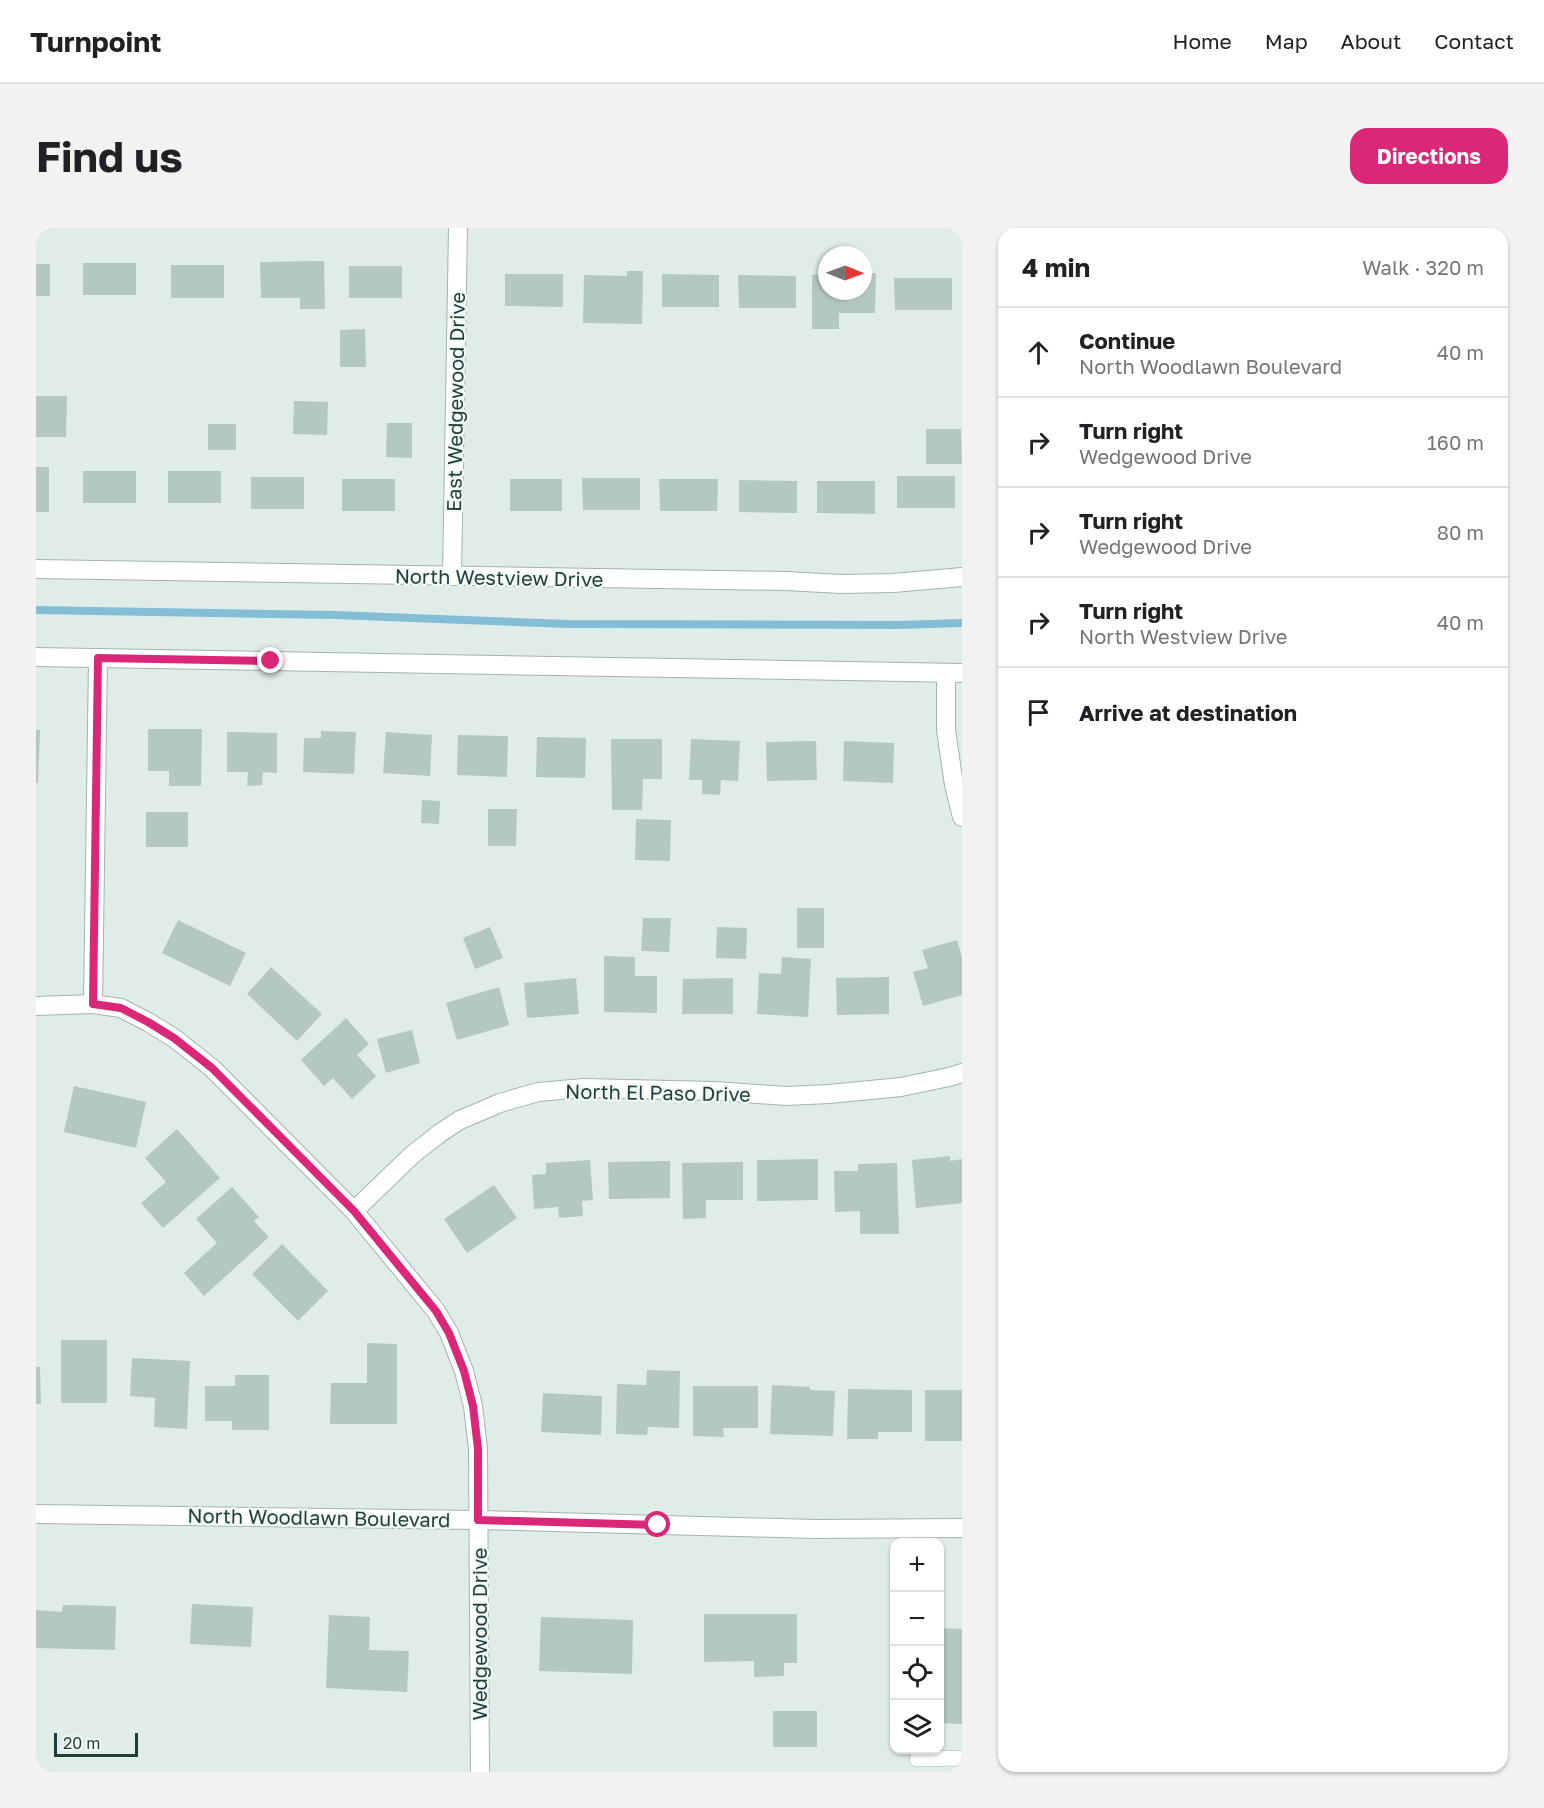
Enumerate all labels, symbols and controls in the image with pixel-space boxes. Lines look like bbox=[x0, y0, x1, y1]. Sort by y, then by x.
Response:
text: Turnpoint bbox=[30, 25, 161, 58]
text: Home bbox=[1172, 28, 1232, 54]
text: Map bbox=[1265, 28, 1308, 54]
text: About bbox=[1341, 28, 1401, 54]
text: Contact bbox=[1434, 28, 1514, 54]
button: Directions bbox=[1350, 128, 1508, 184]
text: Find us bbox=[36, 131, 183, 181]
north arrow bbox=[818, 246, 872, 300]
text: 4 min bbox=[1022, 252, 1090, 283]
text: Walk · 320 m bbox=[1362, 255, 1484, 279]
street label: East Wedgewood Drive bbox=[441, 292, 469, 512]
text: Continue bbox=[1079, 327, 1175, 354]
icon: ahead bbox=[1022, 336, 1055, 369]
text: 40 m bbox=[1437, 340, 1484, 364]
text: North Woodlawn Boulevard bbox=[1079, 354, 1342, 378]
text: Turn right bbox=[1079, 417, 1183, 444]
icon: right bbox=[1022, 426, 1055, 459]
text: 160 m bbox=[1427, 430, 1484, 454]
text: Wedgewood Drive bbox=[1079, 444, 1252, 468]
text: Turn right bbox=[1079, 507, 1183, 534]
icon: right bbox=[1022, 516, 1055, 549]
text: 80 m bbox=[1437, 520, 1484, 544]
text: Wedgewood Drive bbox=[1079, 534, 1252, 558]
street label: North Westview Drive bbox=[395, 563, 603, 591]
text: Turn right bbox=[1079, 597, 1183, 624]
icon: right bbox=[1022, 606, 1055, 639]
text: 40 m bbox=[1437, 610, 1484, 634]
text: North Westview Drive bbox=[1079, 624, 1287, 648]
route end bbox=[257, 647, 283, 673]
icon: arrive bbox=[1022, 696, 1055, 729]
text: Arrive at destination bbox=[1079, 699, 1297, 726]
street label: North El Paso Drive bbox=[565, 1078, 751, 1106]
street label: North Woodlawn Boulevard bbox=[187, 1503, 451, 1531]
route start bbox=[644, 1511, 670, 1537]
map controls bbox=[890, 1538, 944, 1754]
button: + bbox=[890, 1538, 944, 1592]
street label: Wedgewood Drive bbox=[467, 1548, 491, 1720]
button: − bbox=[890, 1592, 944, 1646]
button: locate bbox=[890, 1646, 944, 1700]
button: layers bbox=[890, 1700, 944, 1754]
scale bar bbox=[54, 1730, 138, 1758]
text: 20 m bbox=[63, 1733, 100, 1753]

